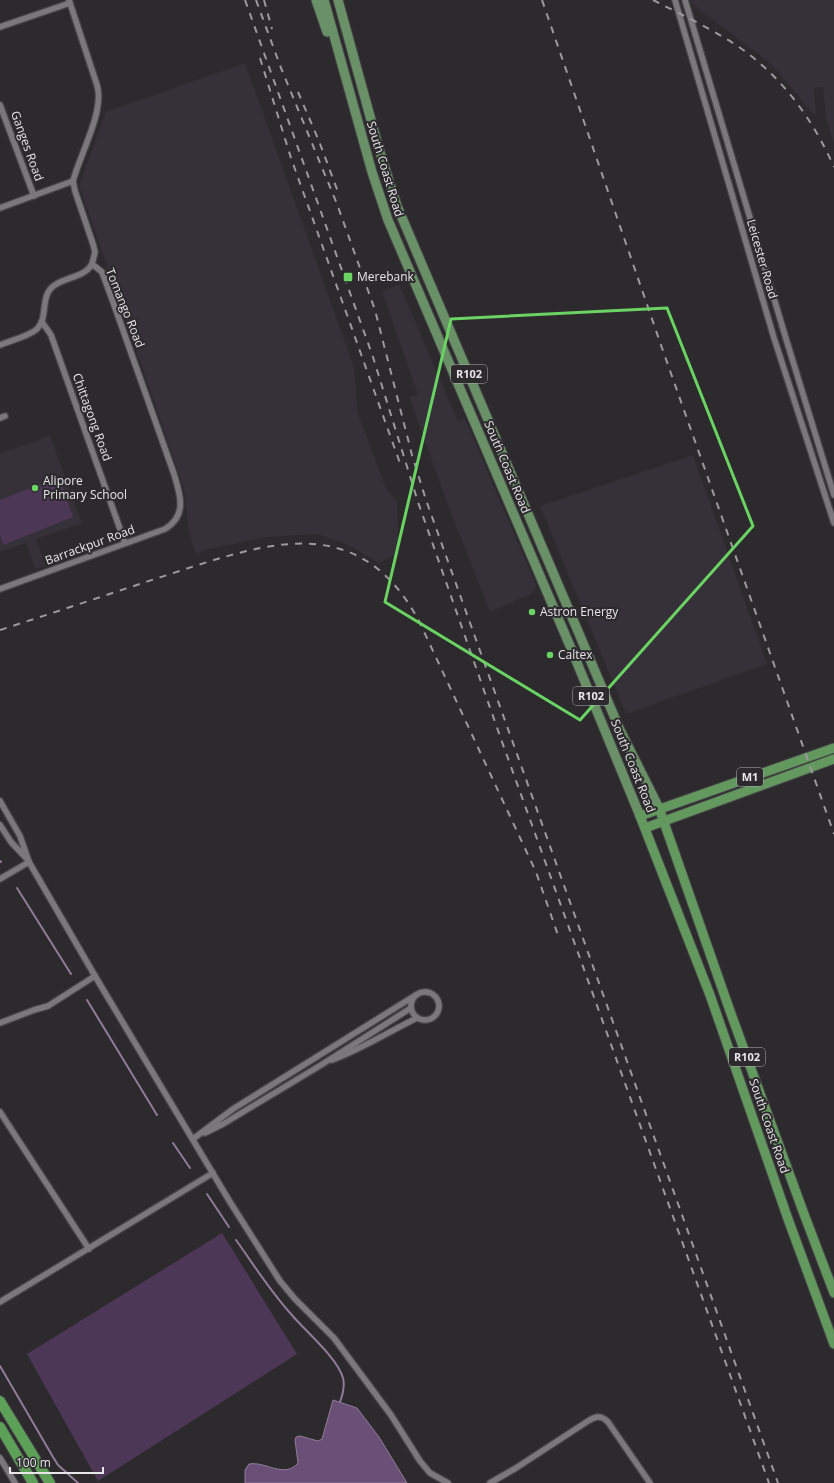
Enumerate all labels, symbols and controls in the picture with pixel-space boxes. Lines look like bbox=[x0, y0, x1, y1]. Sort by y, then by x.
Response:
street label: Ganges Road bbox=[7, 108, 48, 183]
street label: South Coast Road bbox=[363, 119, 408, 219]
street label: Leicester Road bbox=[743, 217, 782, 301]
street label: Tomango Road bbox=[102, 265, 149, 350]
place label: Merebank bbox=[357, 268, 415, 285]
marker: Merebank bbox=[342, 271, 354, 283]
road number: R102 bbox=[451, 365, 487, 383]
street label: Chittagong Road bbox=[69, 370, 116, 463]
street label: South Coast Road bbox=[480, 418, 535, 516]
place label: Alipore Primary School bbox=[43, 472, 127, 503]
marker: Alipore Primary School bbox=[30, 483, 40, 493]
street label: Barrackpur Road bbox=[43, 520, 137, 569]
place label: Astron Energy bbox=[540, 603, 619, 620]
marker: Astron Energy bbox=[527, 607, 537, 617]
place label: Caltex bbox=[558, 646, 593, 663]
marker: Caltex bbox=[545, 650, 555, 660]
road number: R102 bbox=[573, 687, 609, 705]
street label: South Coast Road bbox=[607, 717, 660, 815]
road number: M1 bbox=[737, 768, 763, 786]
road number: R102 bbox=[729, 1048, 765, 1066]
street label: South Coast Road bbox=[745, 1076, 794, 1175]
scale bar bbox=[10, 1449, 103, 1475]
text: 100 m bbox=[16, 1454, 51, 1471]

